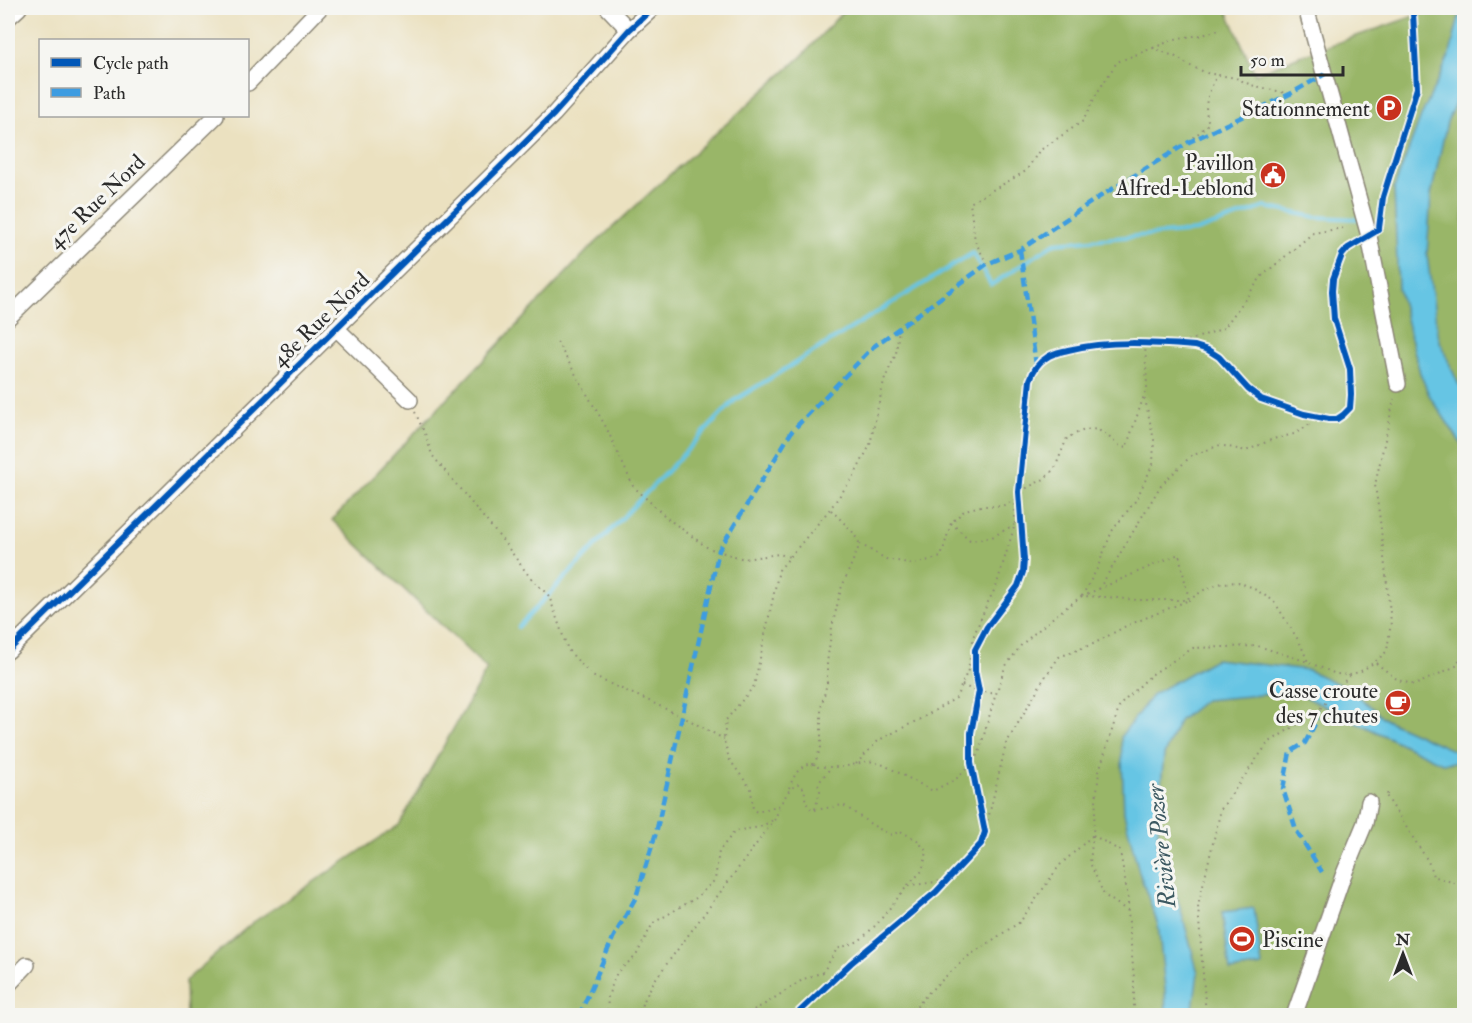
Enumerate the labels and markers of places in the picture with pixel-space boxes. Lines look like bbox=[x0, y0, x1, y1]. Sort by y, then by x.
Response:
parking icon: Stationnement bbox=[1374, 93, 1404, 123]
place label: Stationnement bbox=[1242, 95, 1370, 123]
place label: Pavillon Alfred-Leblond bbox=[1115, 149, 1254, 202]
public building icon: Pavillon Alfred-Leblond bbox=[1258, 160, 1288, 190]
place label: Casse croute des 7 chutes bbox=[1269, 677, 1378, 730]
cafe icon: Casse croute des 7 chutes bbox=[1383, 688, 1413, 718]
sports icon: Piscine bbox=[1227, 924, 1257, 954]
place label: Piscine bbox=[1262, 926, 1323, 954]

